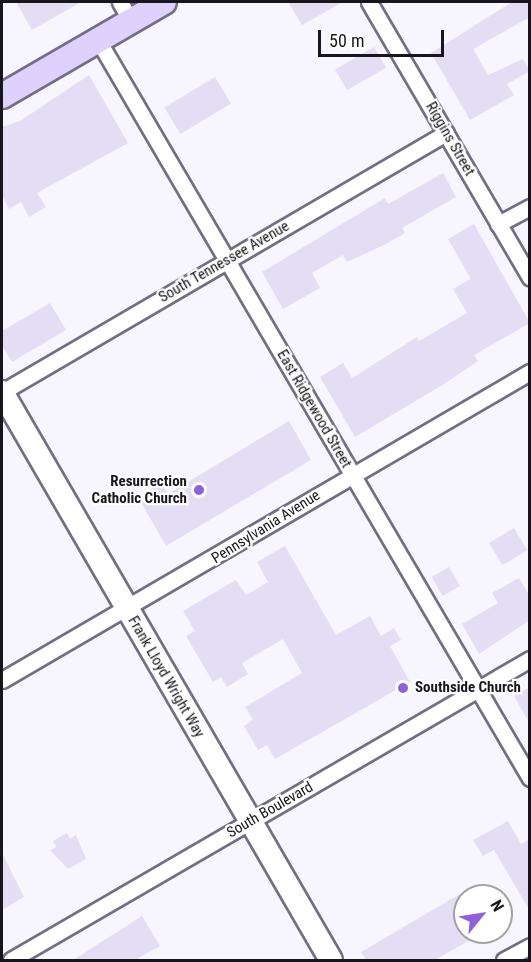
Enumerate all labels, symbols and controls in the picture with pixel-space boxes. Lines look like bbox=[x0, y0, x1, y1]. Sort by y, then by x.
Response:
scale bar bbox=[321, 18, 447, 56]
text: 50 m bbox=[329, 30, 364, 51]
street label: Riggins Street bbox=[422, 99, 478, 179]
street label: South Tennessee Avenue bbox=[156, 217, 292, 307]
street label: East Ridgewood Street bbox=[273, 347, 355, 471]
place label: Resurrection Catholic Church bbox=[92, 472, 187, 507]
marker: Resurrection Catholic Church bbox=[192, 483, 206, 497]
street label: Pennsylvania Avenue bbox=[209, 486, 323, 568]
street label: Frank Lloyd Wright Way bbox=[124, 613, 208, 741]
place label: Southside Church bbox=[415, 679, 521, 697]
marker: Southside Church bbox=[396, 681, 410, 695]
street label: South Boulevard bbox=[224, 778, 316, 842]
north arrow bbox=[453, 884, 513, 944]
text: N bbox=[487, 897, 508, 915]

